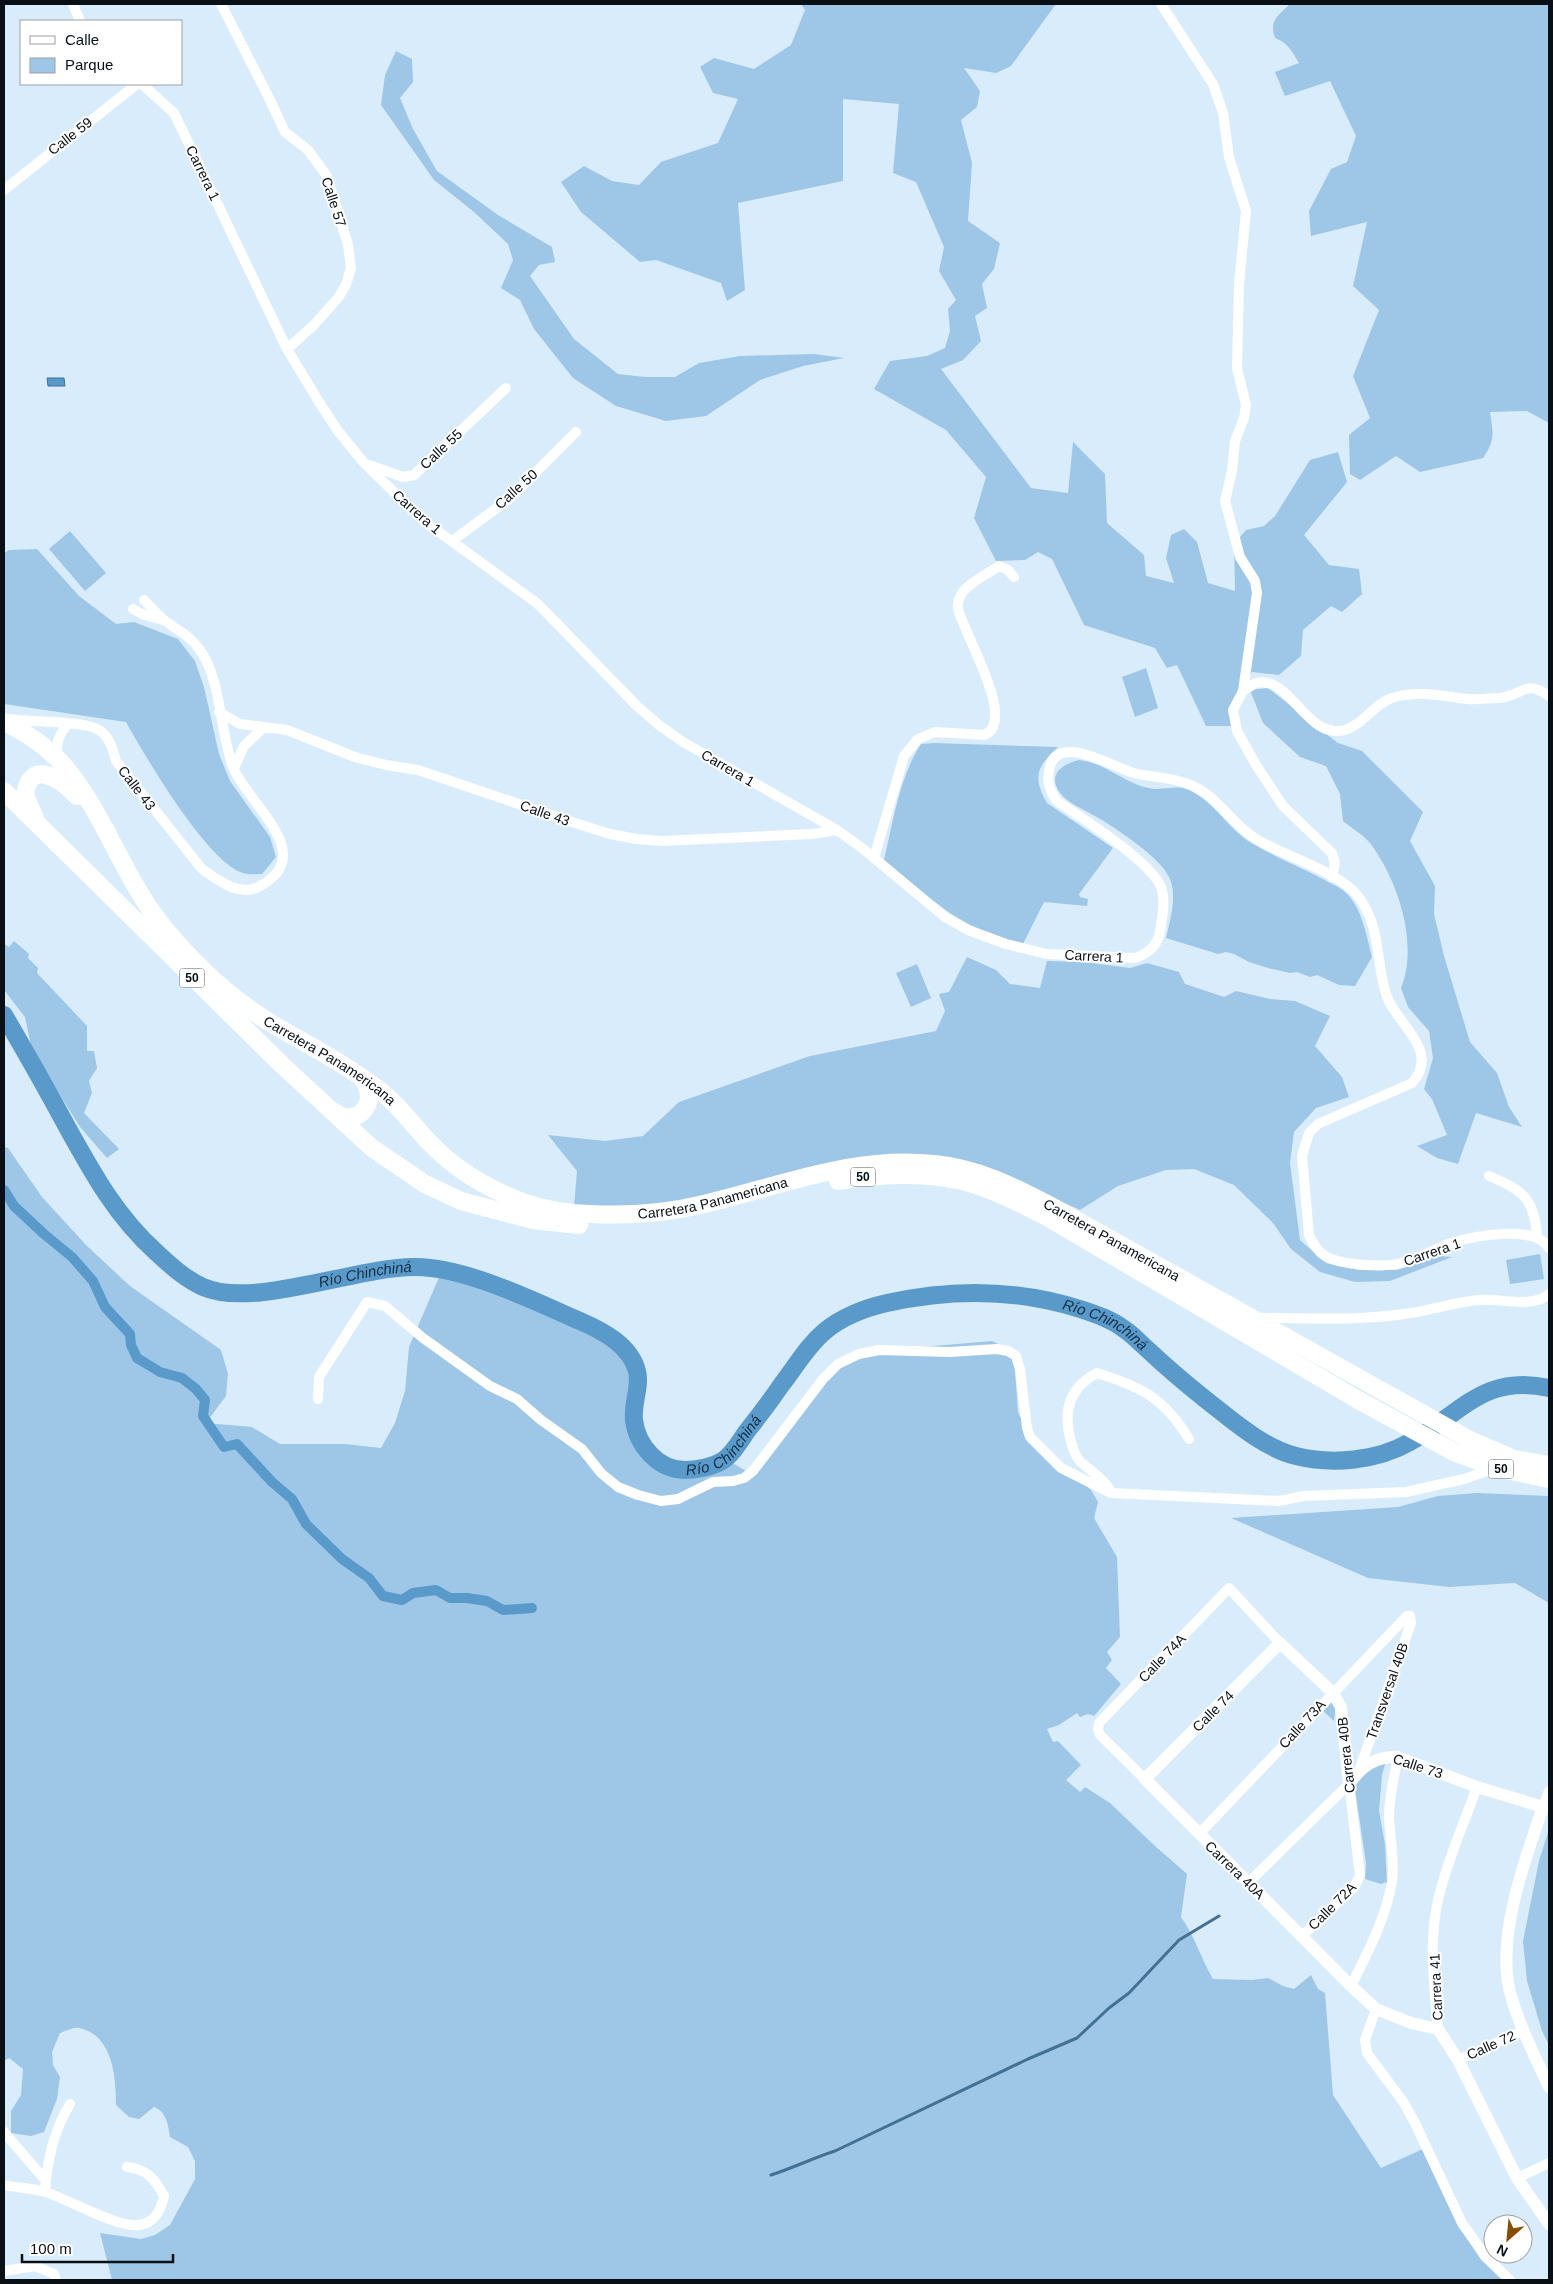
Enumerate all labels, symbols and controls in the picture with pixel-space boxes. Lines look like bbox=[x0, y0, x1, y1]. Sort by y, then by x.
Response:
legend bbox=[20, 20, 182, 85]
text: Calle bbox=[65, 31, 99, 48]
text: Parque bbox=[65, 56, 113, 73]
street label: Calle 59 bbox=[45, 114, 95, 158]
street label: Carrera 1 bbox=[183, 143, 223, 203]
street label: Calle 57 bbox=[318, 175, 350, 229]
street label: Calle 55 bbox=[417, 425, 465, 472]
street label: Calle 50 bbox=[492, 466, 541, 512]
street label: Carrera 1 bbox=[389, 487, 445, 538]
street label: Carrera 1 bbox=[698, 746, 758, 790]
street label: Calle 43 bbox=[115, 763, 159, 813]
street label: Calle 43 bbox=[518, 797, 572, 829]
street label: Carrera 1 bbox=[1064, 946, 1124, 966]
road number: 50 bbox=[180, 968, 204, 988]
street label: Carretera Panamericana bbox=[261, 1013, 399, 1108]
road number: 50 bbox=[850, 1168, 876, 1186]
street label: Carretera Panamericana bbox=[637, 1174, 790, 1222]
street label: Carretera Panamericana bbox=[1041, 1195, 1183, 1284]
street label: Carrera 1 bbox=[1401, 1235, 1463, 1269]
water label: Río Chinchiná bbox=[317, 1258, 412, 1290]
water label: Río Chinchiná bbox=[1061, 1295, 1151, 1353]
water label: Río Chinchiná bbox=[685, 1412, 764, 1478]
road number: 50 bbox=[1488, 1460, 1514, 1478]
street label: Calle 74A bbox=[1135, 1630, 1189, 1685]
street label: Transversal 40B bbox=[1363, 1640, 1411, 1742]
street label: Calle 74 bbox=[1189, 1687, 1237, 1735]
street label: Calle 73A bbox=[1275, 1696, 1329, 1752]
street label: Carrera 40B bbox=[1334, 1716, 1358, 1794]
street label: Calle 73 bbox=[1391, 1750, 1445, 1782]
street label: Carrera 40A bbox=[1202, 1838, 1268, 1903]
street label: Calle 72A bbox=[1305, 1878, 1360, 1933]
street label: Carrera 41 bbox=[1426, 1953, 1446, 2021]
street label: Calle 72 bbox=[1464, 2027, 1518, 2063]
north arrow bbox=[1483, 2214, 1533, 2264]
scale bar bbox=[22, 2232, 174, 2264]
text: 100 m bbox=[30, 2240, 72, 2257]
text: N bbox=[1494, 2241, 1510, 2260]

